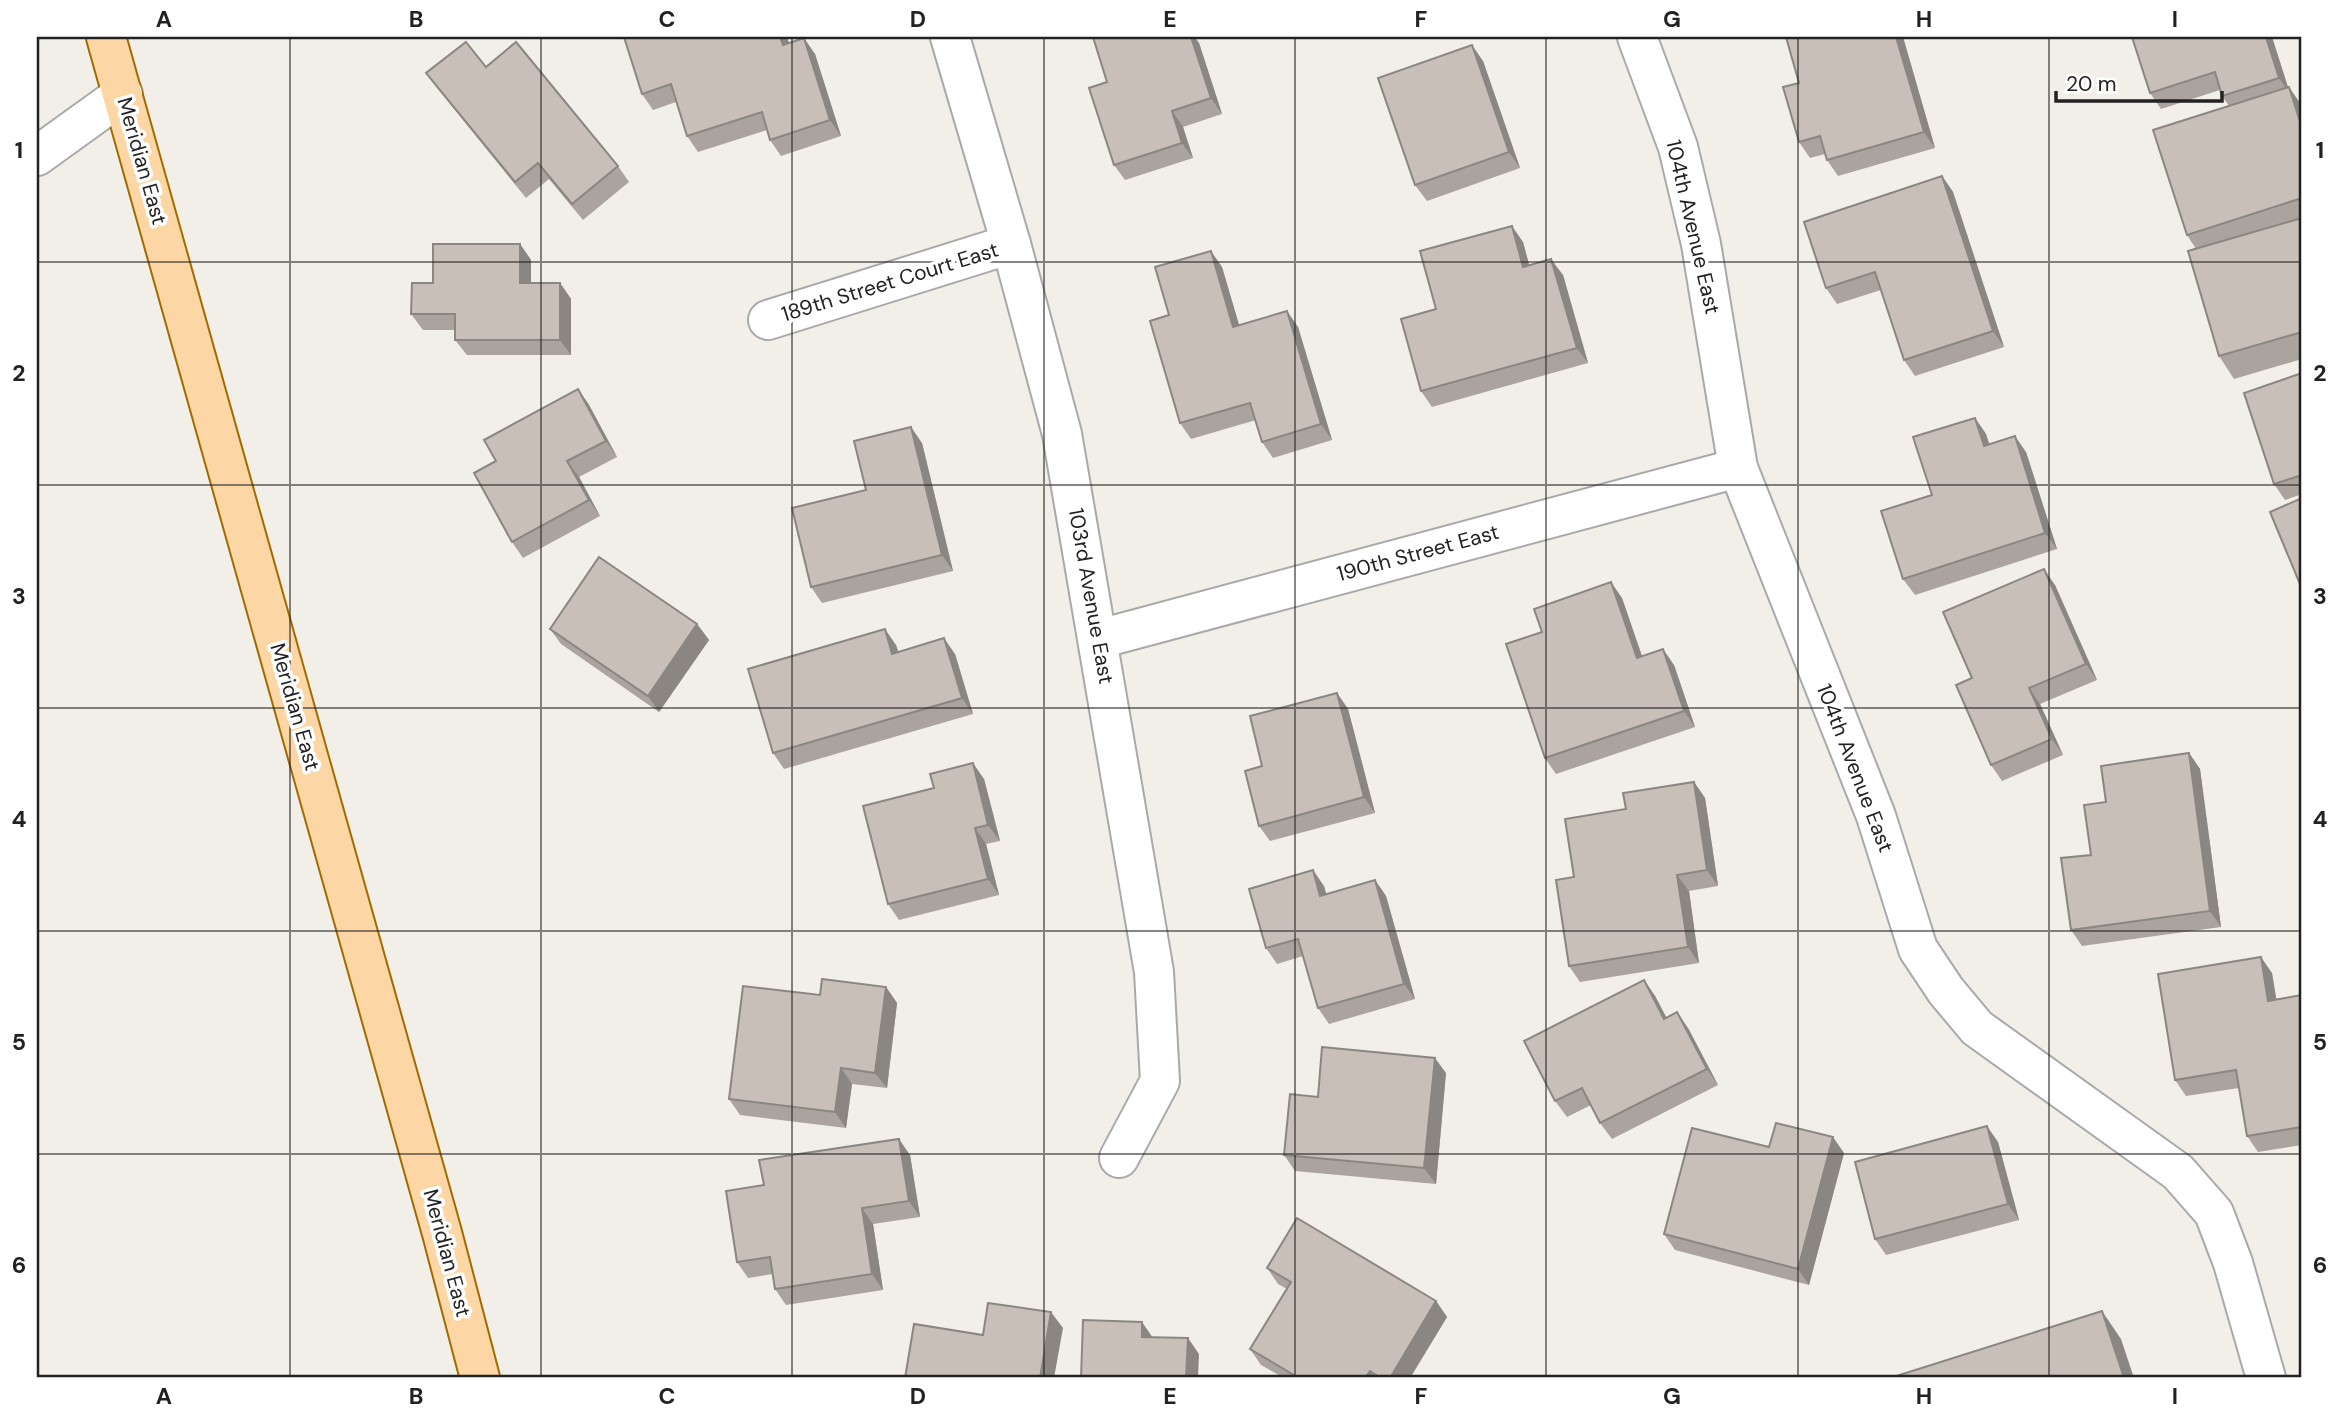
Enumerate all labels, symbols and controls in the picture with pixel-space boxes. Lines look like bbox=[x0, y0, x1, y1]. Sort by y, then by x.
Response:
text: A bbox=[156, 4, 172, 34]
text: B bbox=[409, 4, 423, 34]
text: C bbox=[659, 4, 675, 34]
text: D bbox=[910, 4, 926, 34]
text: E bbox=[1163, 4, 1177, 34]
text: F bbox=[1415, 4, 1428, 34]
text: G bbox=[1663, 4, 1681, 34]
text: H bbox=[1916, 4, 1932, 34]
text: I bbox=[2172, 4, 2178, 34]
scale bar bbox=[2056, 60, 2222, 104]
text: 20 m bbox=[2066, 70, 2117, 98]
street label: Meridian East bbox=[110, 94, 174, 228]
text: 1 bbox=[15, 135, 23, 165]
text: 1 bbox=[2316, 135, 2324, 165]
street label: 104th Avenue East bbox=[1659, 137, 1727, 317]
street label: 189th Street Court East bbox=[778, 236, 1002, 328]
text: 2 bbox=[12, 358, 26, 388]
text: 2 bbox=[2313, 358, 2327, 388]
street label: 103rd Avenue East bbox=[1062, 506, 1120, 686]
street label: 190th Street East bbox=[1334, 518, 1502, 588]
text: 3 bbox=[12, 581, 26, 611]
text: 3 bbox=[2313, 581, 2327, 611]
street label: Meridian East bbox=[263, 640, 327, 774]
street label: 104th Avenue East bbox=[1810, 680, 1900, 856]
text: 4 bbox=[12, 804, 27, 834]
text: 4 bbox=[2313, 804, 2328, 834]
text: 5 bbox=[12, 1027, 26, 1057]
text: 5 bbox=[2313, 1027, 2327, 1057]
street label: Meridian East bbox=[416, 1186, 478, 1320]
text: 6 bbox=[12, 1250, 26, 1280]
text: 6 bbox=[2313, 1250, 2327, 1280]
text: A bbox=[156, 1381, 172, 1411]
text: B bbox=[409, 1381, 423, 1411]
text: C bbox=[659, 1381, 675, 1411]
text: D bbox=[910, 1381, 926, 1411]
text: E bbox=[1163, 1381, 1177, 1411]
text: F bbox=[1415, 1381, 1428, 1411]
text: G bbox=[1663, 1381, 1681, 1411]
text: H bbox=[1916, 1381, 1932, 1411]
text: I bbox=[2172, 1381, 2178, 1411]

